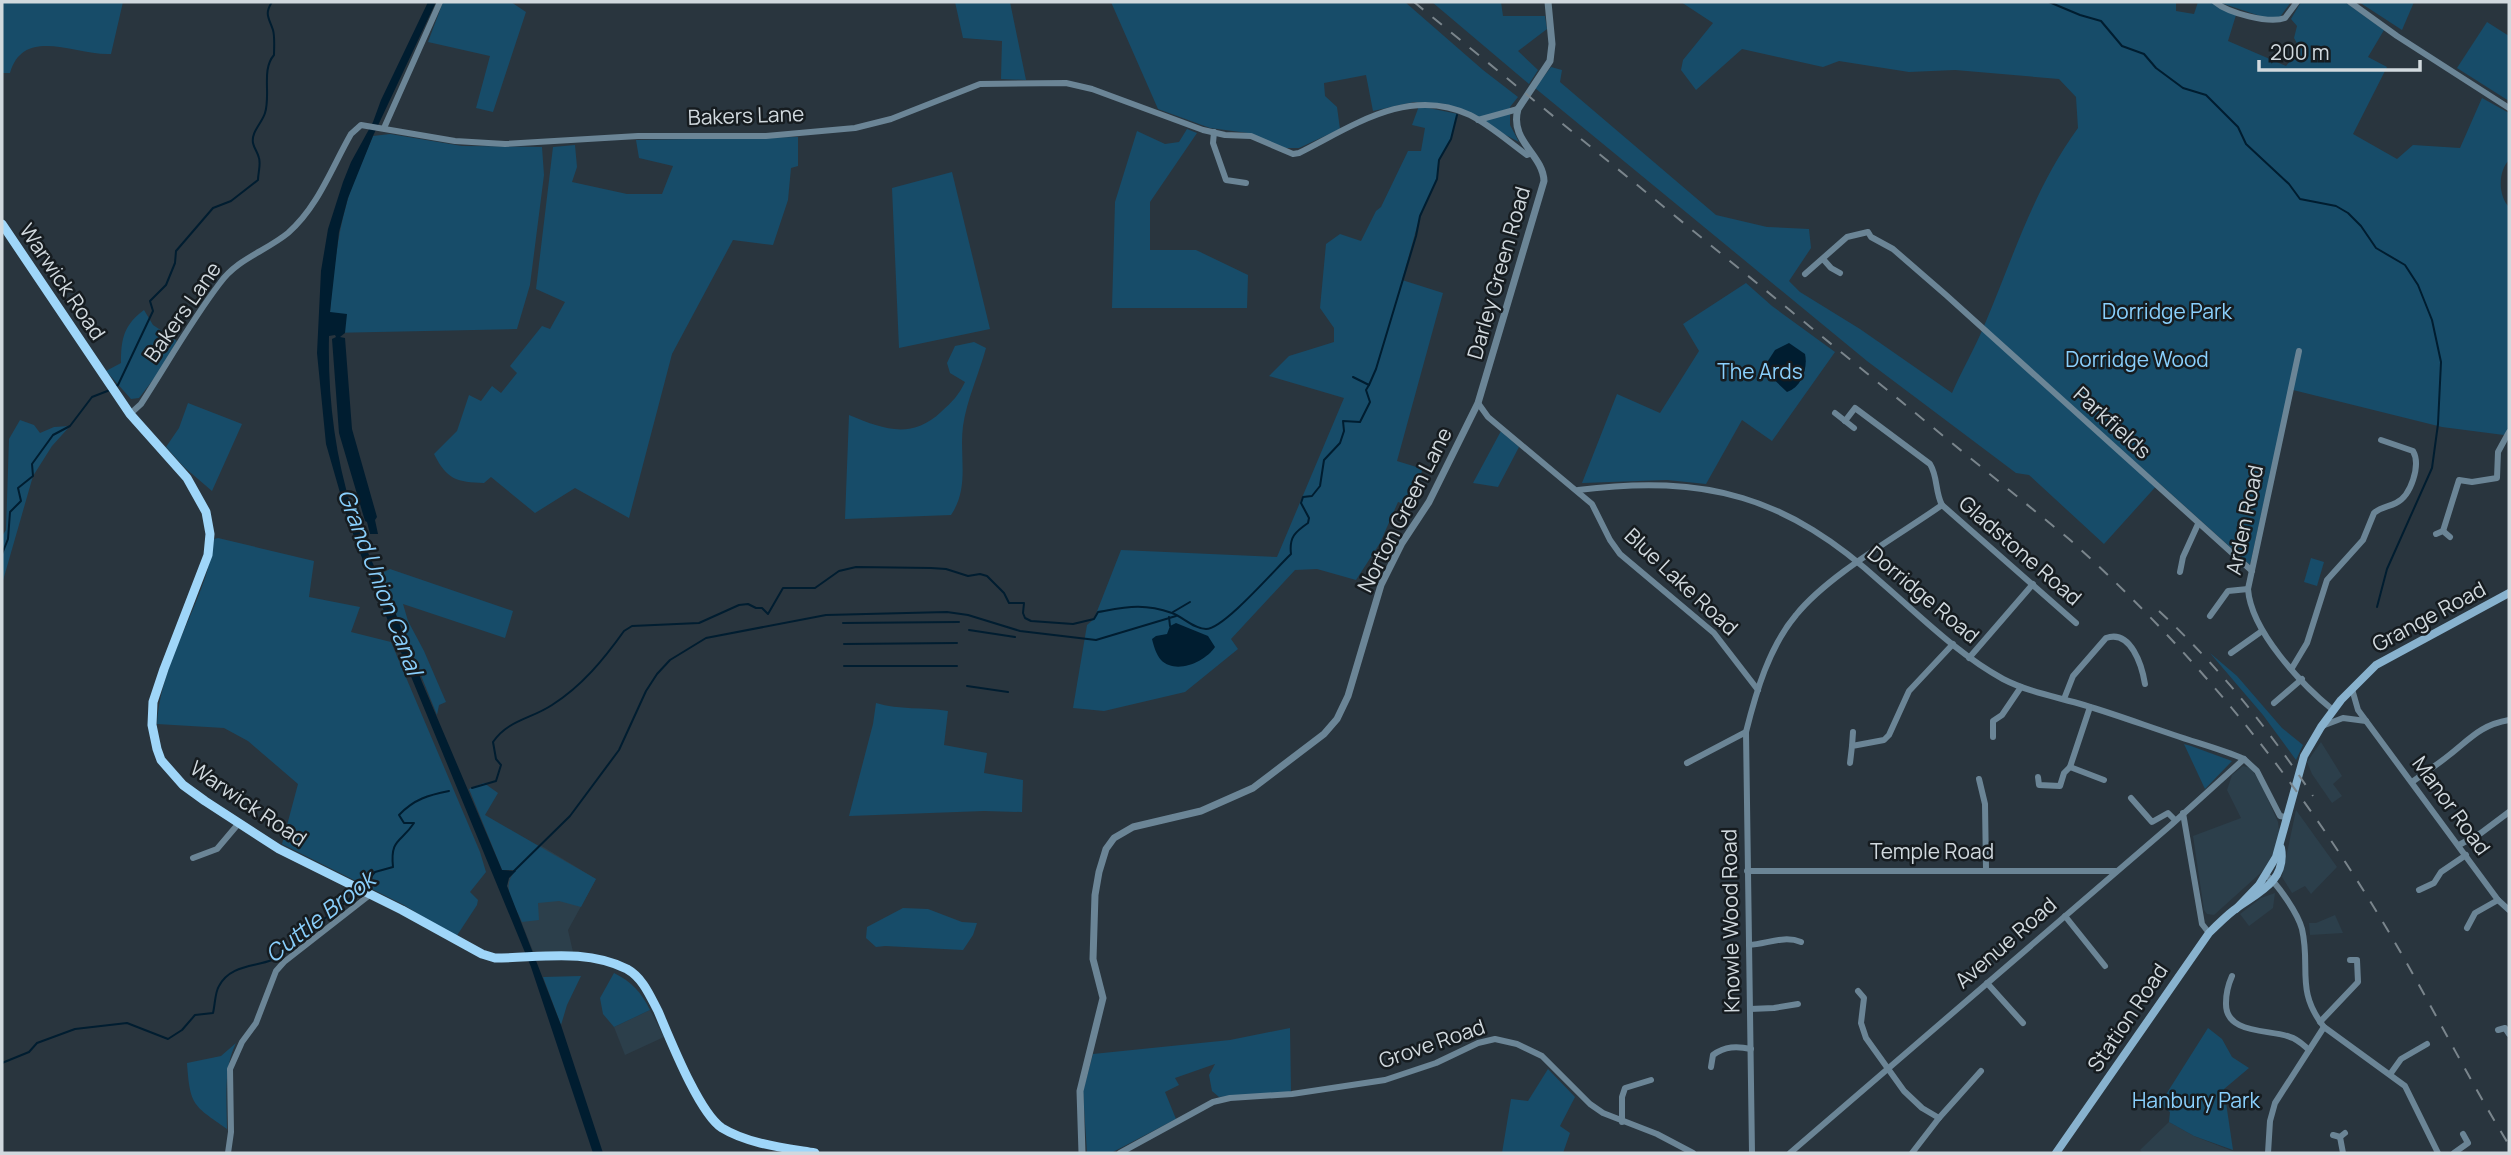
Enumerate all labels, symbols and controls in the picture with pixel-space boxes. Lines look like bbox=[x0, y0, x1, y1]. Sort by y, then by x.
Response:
scale bar bbox=[2259, 28, 2420, 72]
text: 200 m bbox=[2270, 38, 2330, 66]
street label: Bakers Lane bbox=[687, 99, 805, 131]
street label: Darley Green Road bbox=[1460, 183, 1536, 362]
street label: Warwick Road bbox=[13, 218, 112, 345]
street label: Bakers Lane bbox=[137, 256, 227, 367]
park label: Dorridge Park bbox=[2102, 297, 2232, 325]
park label: Dorridge Wood bbox=[2065, 345, 2209, 373]
park label: The Ards bbox=[1717, 357, 1803, 385]
street label: Parkfields bbox=[2068, 380, 2157, 464]
street label: Norton Green Lane bbox=[1350, 422, 1458, 597]
street label: Arden Road bbox=[2219, 462, 2269, 577]
water label: Grand Union Canal bbox=[331, 484, 432, 682]
street label: Gladstone Road bbox=[1953, 489, 2088, 611]
street label: Blue Lake Road bbox=[1619, 521, 1744, 641]
street label: Dorridge Road bbox=[1862, 539, 1985, 649]
street label: Grange Road bbox=[2367, 574, 2490, 658]
street label: Manor Road bbox=[2406, 750, 2497, 860]
street label: Warwick Road bbox=[185, 754, 312, 853]
street label: Knowle Wood Road bbox=[1714, 829, 1746, 1013]
street label: Temple Road bbox=[1870, 837, 1994, 865]
water label: Cuttle Brook bbox=[258, 861, 384, 969]
street label: Avenue Road bbox=[1949, 890, 2062, 994]
street label: Station Road bbox=[2081, 958, 2174, 1077]
street label: Grove Road bbox=[1375, 1012, 1489, 1074]
park label: Hanbury Park bbox=[2132, 1086, 2261, 1114]

